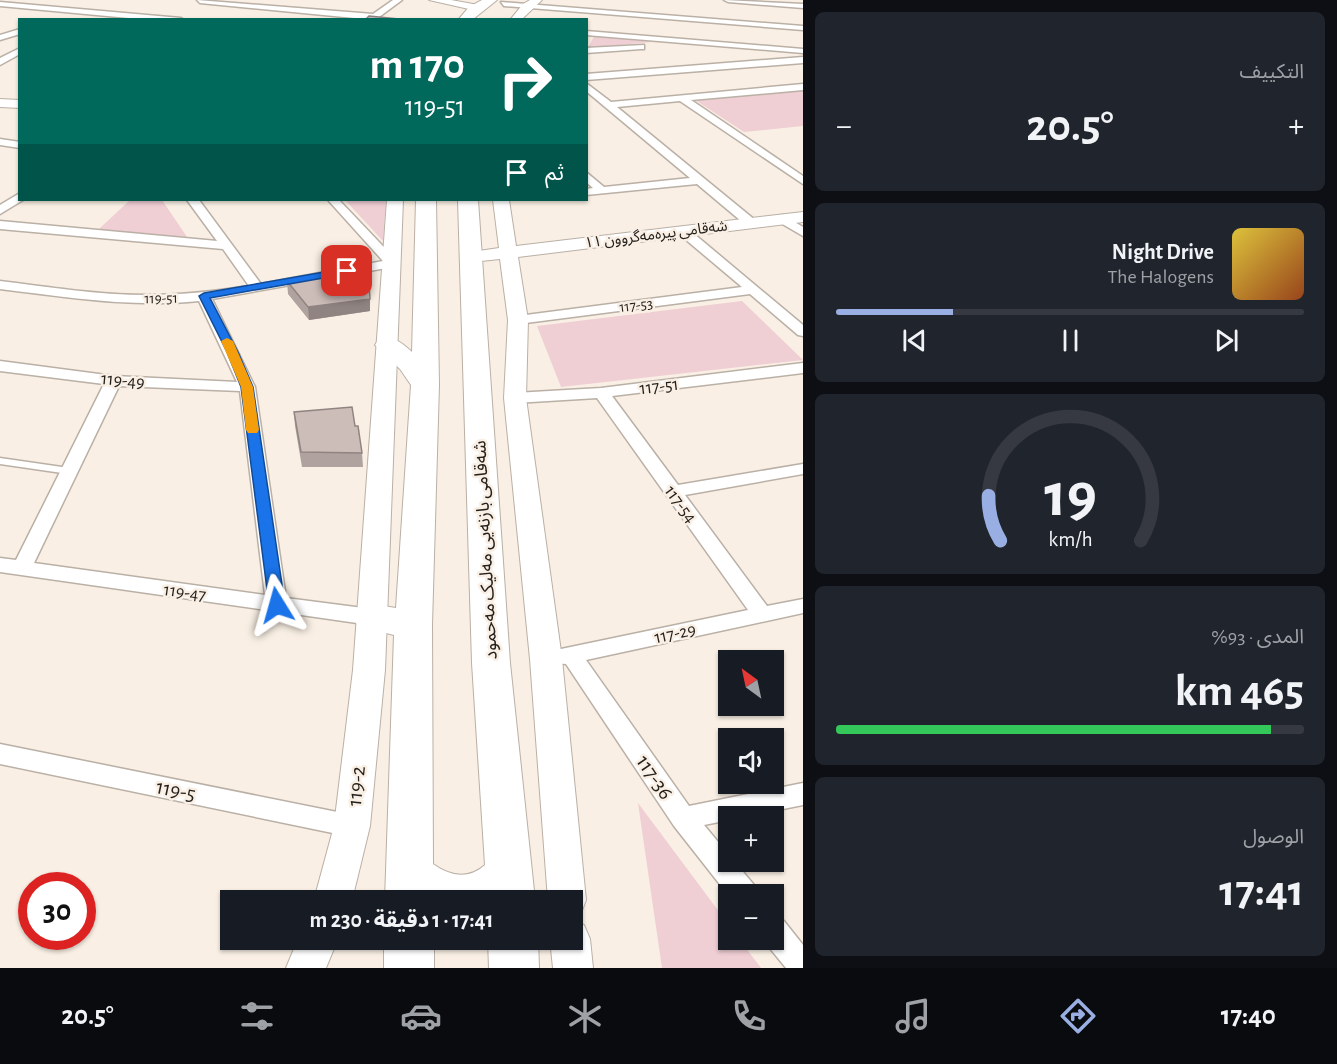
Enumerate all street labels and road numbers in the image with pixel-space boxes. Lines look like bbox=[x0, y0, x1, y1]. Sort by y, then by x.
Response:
street label: شەقامی پیرەمەگروون ١١ bbox=[584, 217, 729, 253]
street label: 119-51 bbox=[144, 291, 178, 306]
street label: 117-53 bbox=[618, 296, 654, 315]
street label: 119-49 bbox=[100, 370, 145, 392]
street label: 117-51 bbox=[639, 376, 680, 398]
street label: شەقامی بازنەیی مەلیک مەحمود bbox=[471, 440, 502, 660]
street label: 117-54 bbox=[661, 482, 700, 527]
street label: 119-47 bbox=[163, 581, 207, 605]
street label: 117-29 bbox=[653, 621, 698, 647]
street label: 117-36 bbox=[632, 751, 677, 803]
street label: 119-2 bbox=[344, 765, 369, 807]
street label: 119-5 bbox=[154, 776, 197, 805]

